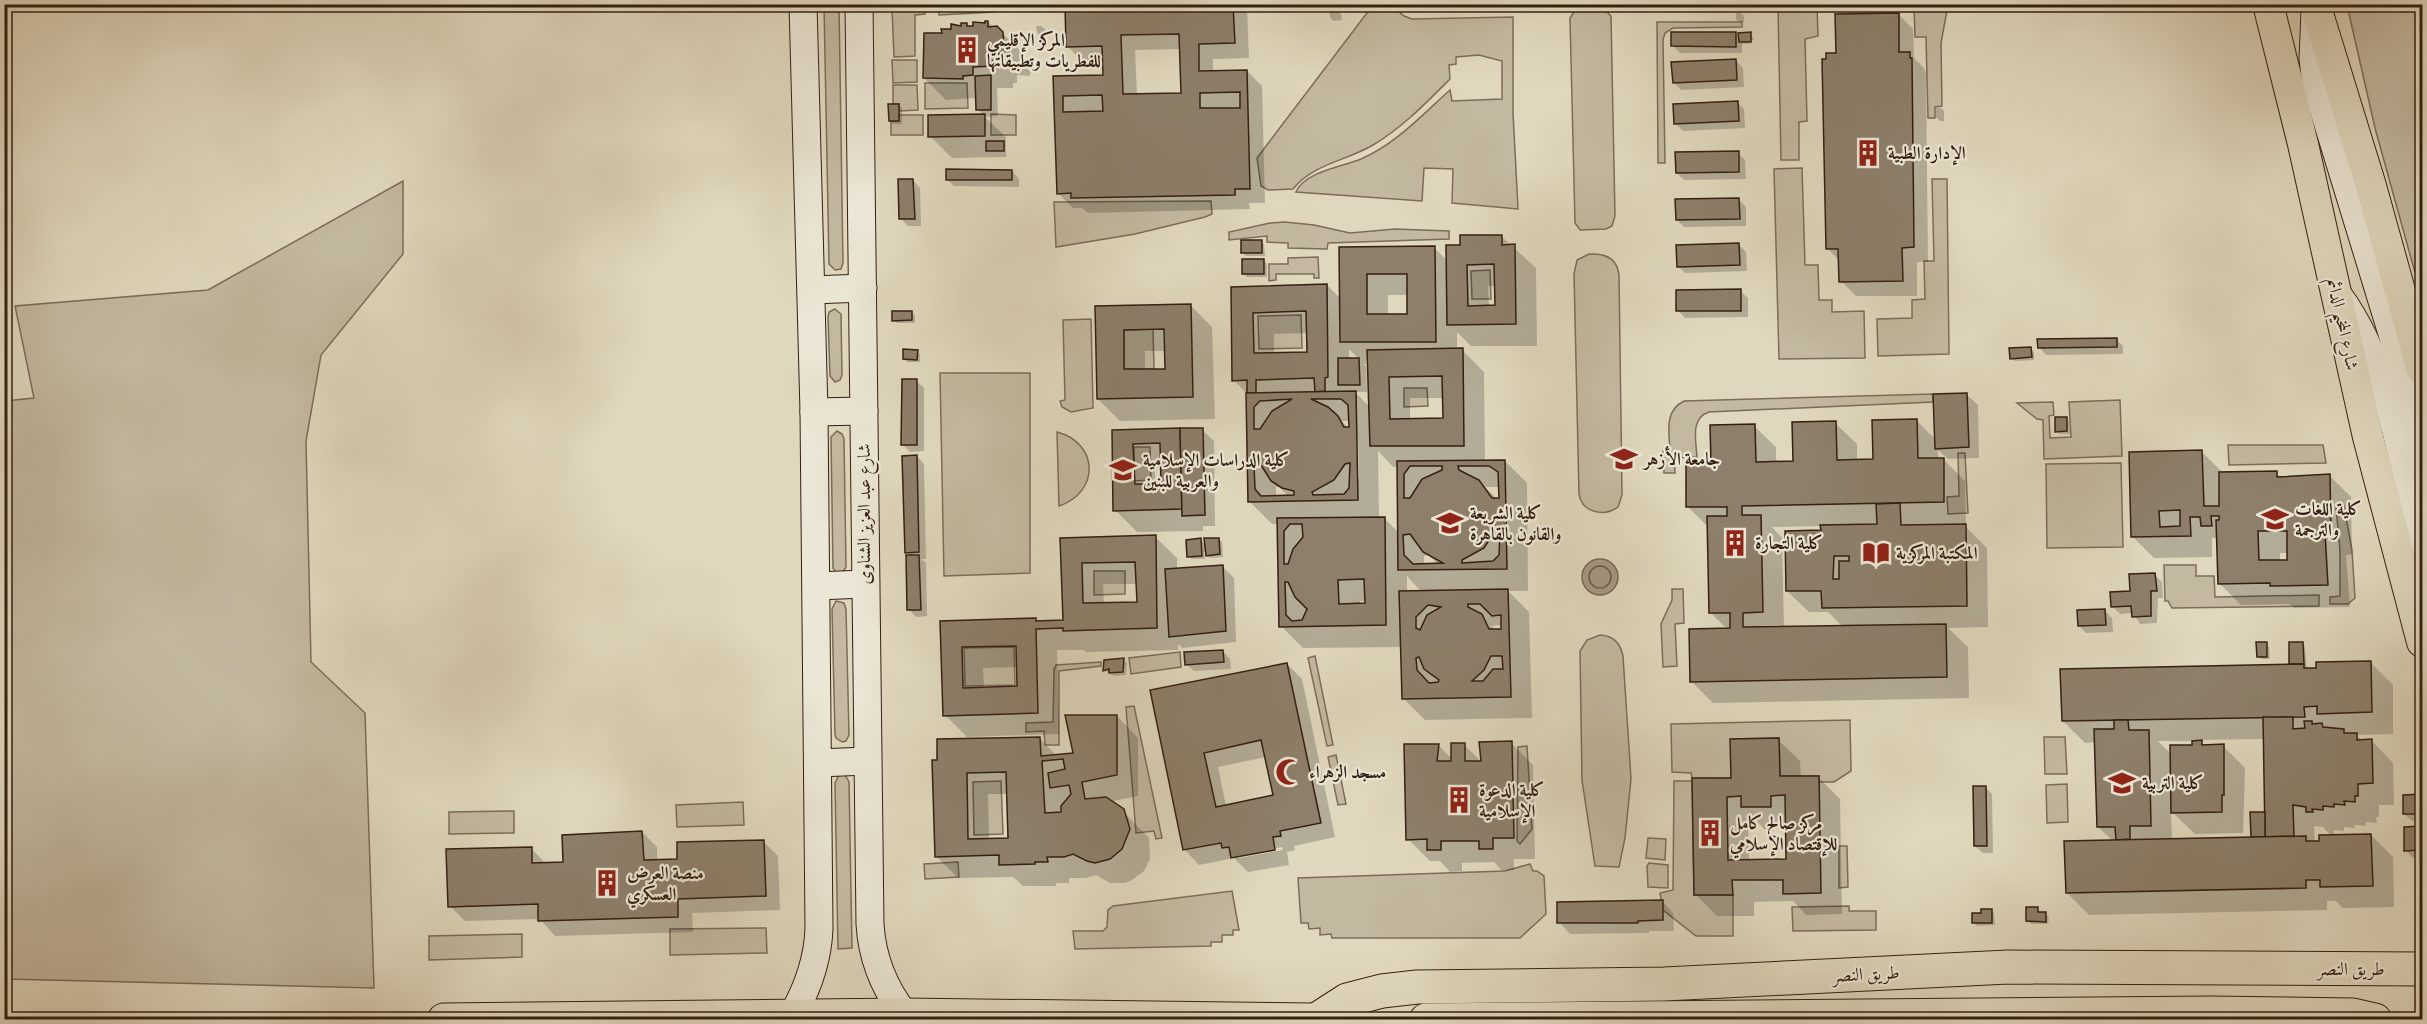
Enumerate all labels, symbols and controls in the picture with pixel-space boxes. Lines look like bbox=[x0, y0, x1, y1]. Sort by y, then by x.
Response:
place label: المركز الإقليمي للفطريات وتطبيقاتها bbox=[987, 30, 1101, 73]
building icon: المركز الإقليمي للفطريات وتطبيقاتها bbox=[952, 35, 982, 65]
building icon: الإدارة الطبية bbox=[1853, 138, 1883, 168]
place label: الإدارة الطبية bbox=[1888, 143, 1966, 166]
street label: شارع المخيم الدائم bbox=[2316, 276, 2363, 374]
street label: شارع عبد العزيز الشناوى bbox=[854, 444, 879, 584]
school or university icon: جامعة الأزهر bbox=[1609, 444, 1639, 474]
place label: جامعة الأزهر bbox=[1642, 445, 1720, 471]
place label: كلية الدراسات الإسلامية والعربية للبنين bbox=[1143, 450, 1290, 493]
school or university icon: كلية الدراسات الإسلامية والعربية للبنين bbox=[1108, 455, 1138, 485]
place label: كلية اللغات والترجمة bbox=[2295, 499, 2362, 542]
place label: كلية الشريعة والقانون بالقاهرة bbox=[1470, 503, 1562, 546]
school or university icon: كلية اللغات والترجمة bbox=[2260, 504, 2290, 534]
school or university icon: كلية الشريعة والقانون بالقاهرة bbox=[1435, 508, 1465, 538]
building icon: كلية التجارة bbox=[1720, 528, 1750, 558]
place label: كلية التجارة bbox=[1755, 533, 1823, 555]
library icon: المكتبة المركزية bbox=[1861, 538, 1891, 568]
place label: المكتبة المركزية bbox=[1896, 543, 1978, 565]
mosque icon: مسجد الزهراء bbox=[1274, 757, 1304, 787]
place label: مسجد الزهراء bbox=[1309, 762, 1386, 784]
school or university icon: كلية التربية bbox=[2107, 768, 2137, 798]
place label: كلية التربية bbox=[2142, 773, 2204, 795]
place label: كلية الدعوة الإسلامية bbox=[1479, 780, 1545, 824]
building icon: كلية الدعوة الإسلامية bbox=[1444, 785, 1474, 815]
place label: مركز صالح كامل للإقتصاد الإسلامي bbox=[1729, 813, 1837, 859]
building icon: مركز صالح كامل للإقتصاد الإسلامي bbox=[1695, 818, 1725, 848]
place label: منصة العرض العسكري bbox=[627, 863, 704, 909]
building icon: منصة العرض العسكري bbox=[592, 868, 622, 898]
street label: طريق النصر bbox=[2315, 959, 2385, 981]
street label: طريق النصر bbox=[1830, 962, 1900, 988]

